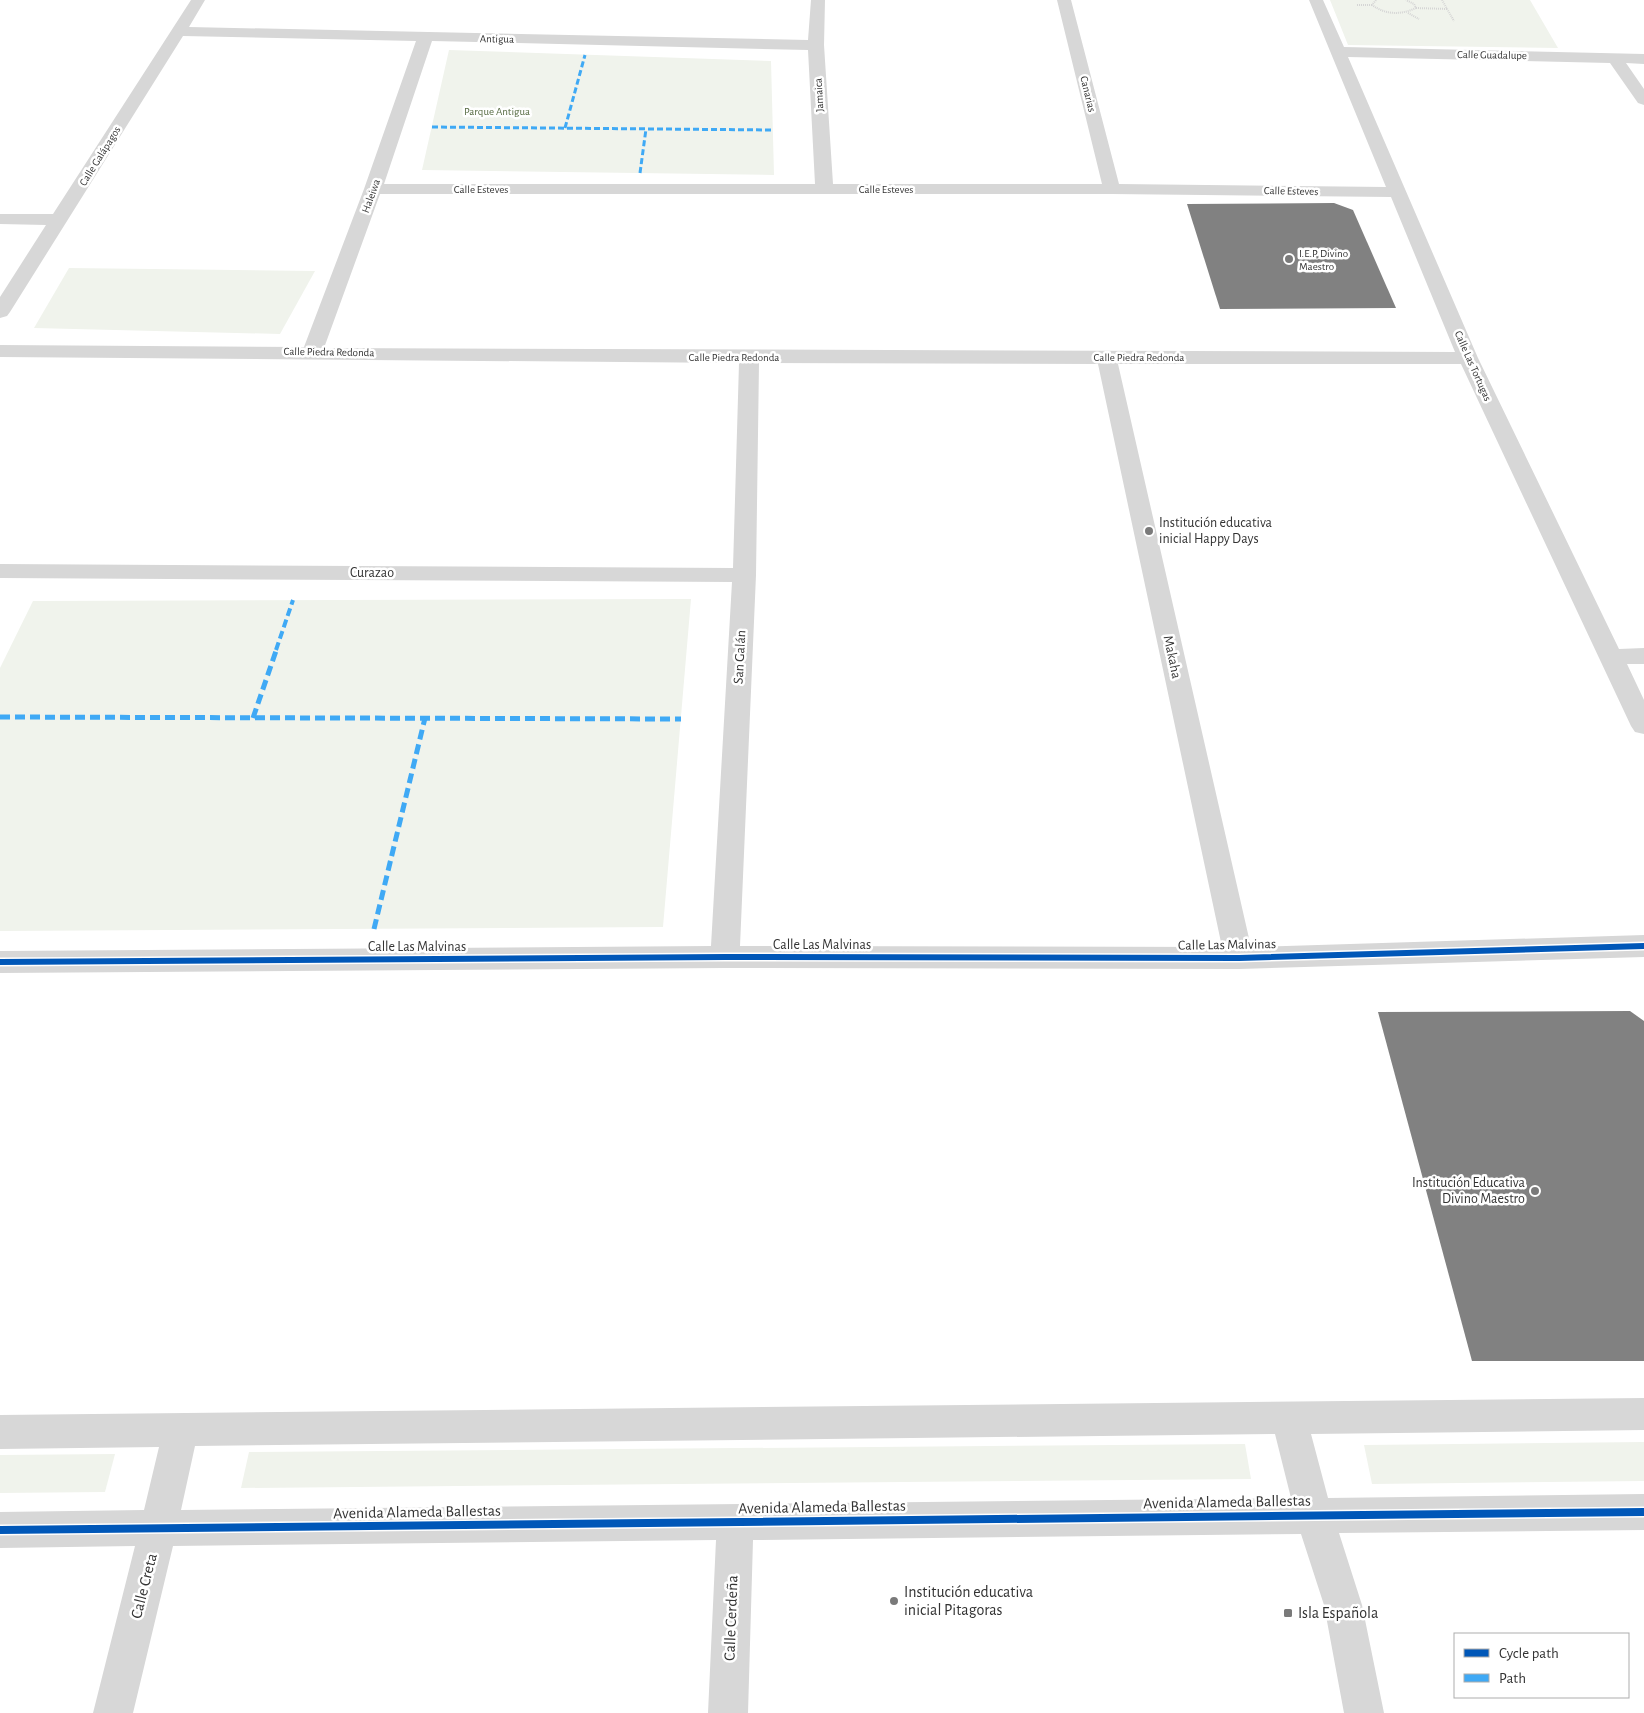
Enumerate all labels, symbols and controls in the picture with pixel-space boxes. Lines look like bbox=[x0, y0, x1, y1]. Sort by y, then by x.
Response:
street label: Antigua bbox=[480, 33, 514, 45]
street label: Calle Guadalupe bbox=[1457, 49, 1527, 61]
street label: Canarias bbox=[1078, 75, 1098, 113]
street label: Jamaica bbox=[813, 78, 825, 112]
park label: Parque Antigua bbox=[464, 106, 530, 117]
street label: Calle Galápagos bbox=[77, 124, 123, 188]
street label: Haleiwa bbox=[360, 178, 382, 214]
street label: Calle Esteves bbox=[454, 184, 508, 195]
street label: Calle Esteves bbox=[859, 184, 913, 195]
street label: Calle Esteves bbox=[1264, 185, 1318, 197]
place label: I.E.P. Divino Maestro bbox=[1299, 248, 1348, 272]
marker: I.E.P. Divino Maestro bbox=[1283, 253, 1295, 265]
street label: Calle Las Tortugas bbox=[1453, 329, 1493, 403]
street label: Calle Piedra Redonda bbox=[283, 346, 375, 358]
street label: Calle Piedra Redonda bbox=[689, 352, 779, 363]
street label: Calle Piedra Redonda bbox=[1094, 352, 1184, 363]
place label: Institución educativa inicial Happy Days bbox=[1159, 516, 1273, 546]
marker: Institución educativa inicial Happy Days bbox=[1143, 525, 1155, 537]
street label: Curazao bbox=[350, 566, 394, 580]
street label: San Galán bbox=[732, 630, 748, 684]
street label: Makaha bbox=[1161, 634, 1183, 680]
street label: Calle Las Malvinas bbox=[1178, 937, 1276, 953]
street label: Calle Las Malvinas bbox=[773, 938, 871, 952]
street label: Calle Las Malvinas bbox=[368, 940, 466, 954]
place label: Institución Educativa Divino Maestro bbox=[1412, 1176, 1526, 1206]
marker: Institución Educativa Divino Maestro bbox=[1529, 1185, 1541, 1197]
street label: Avenida Alameda Ballestas bbox=[1143, 1493, 1311, 1511]
street label: Avenida Alameda Ballestas bbox=[738, 1498, 906, 1516]
street label: Avenida Alameda Ballestas bbox=[333, 1503, 501, 1521]
street label: Calle Creta bbox=[128, 1552, 160, 1620]
street label: Calle Cerdeña bbox=[722, 1575, 740, 1661]
place label: Institución educativa inicial Pitagoras bbox=[904, 1584, 1033, 1618]
marker: Institución educativa inicial Pitagoras bbox=[888, 1595, 900, 1607]
place label: Isla Española bbox=[1298, 1605, 1378, 1621]
marker: Isla Española bbox=[1282, 1607, 1294, 1619]
legend bbox=[1454, 1633, 1629, 1698]
text: Cycle path bbox=[1499, 1646, 1559, 1661]
text: Path bbox=[1499, 1671, 1526, 1686]

